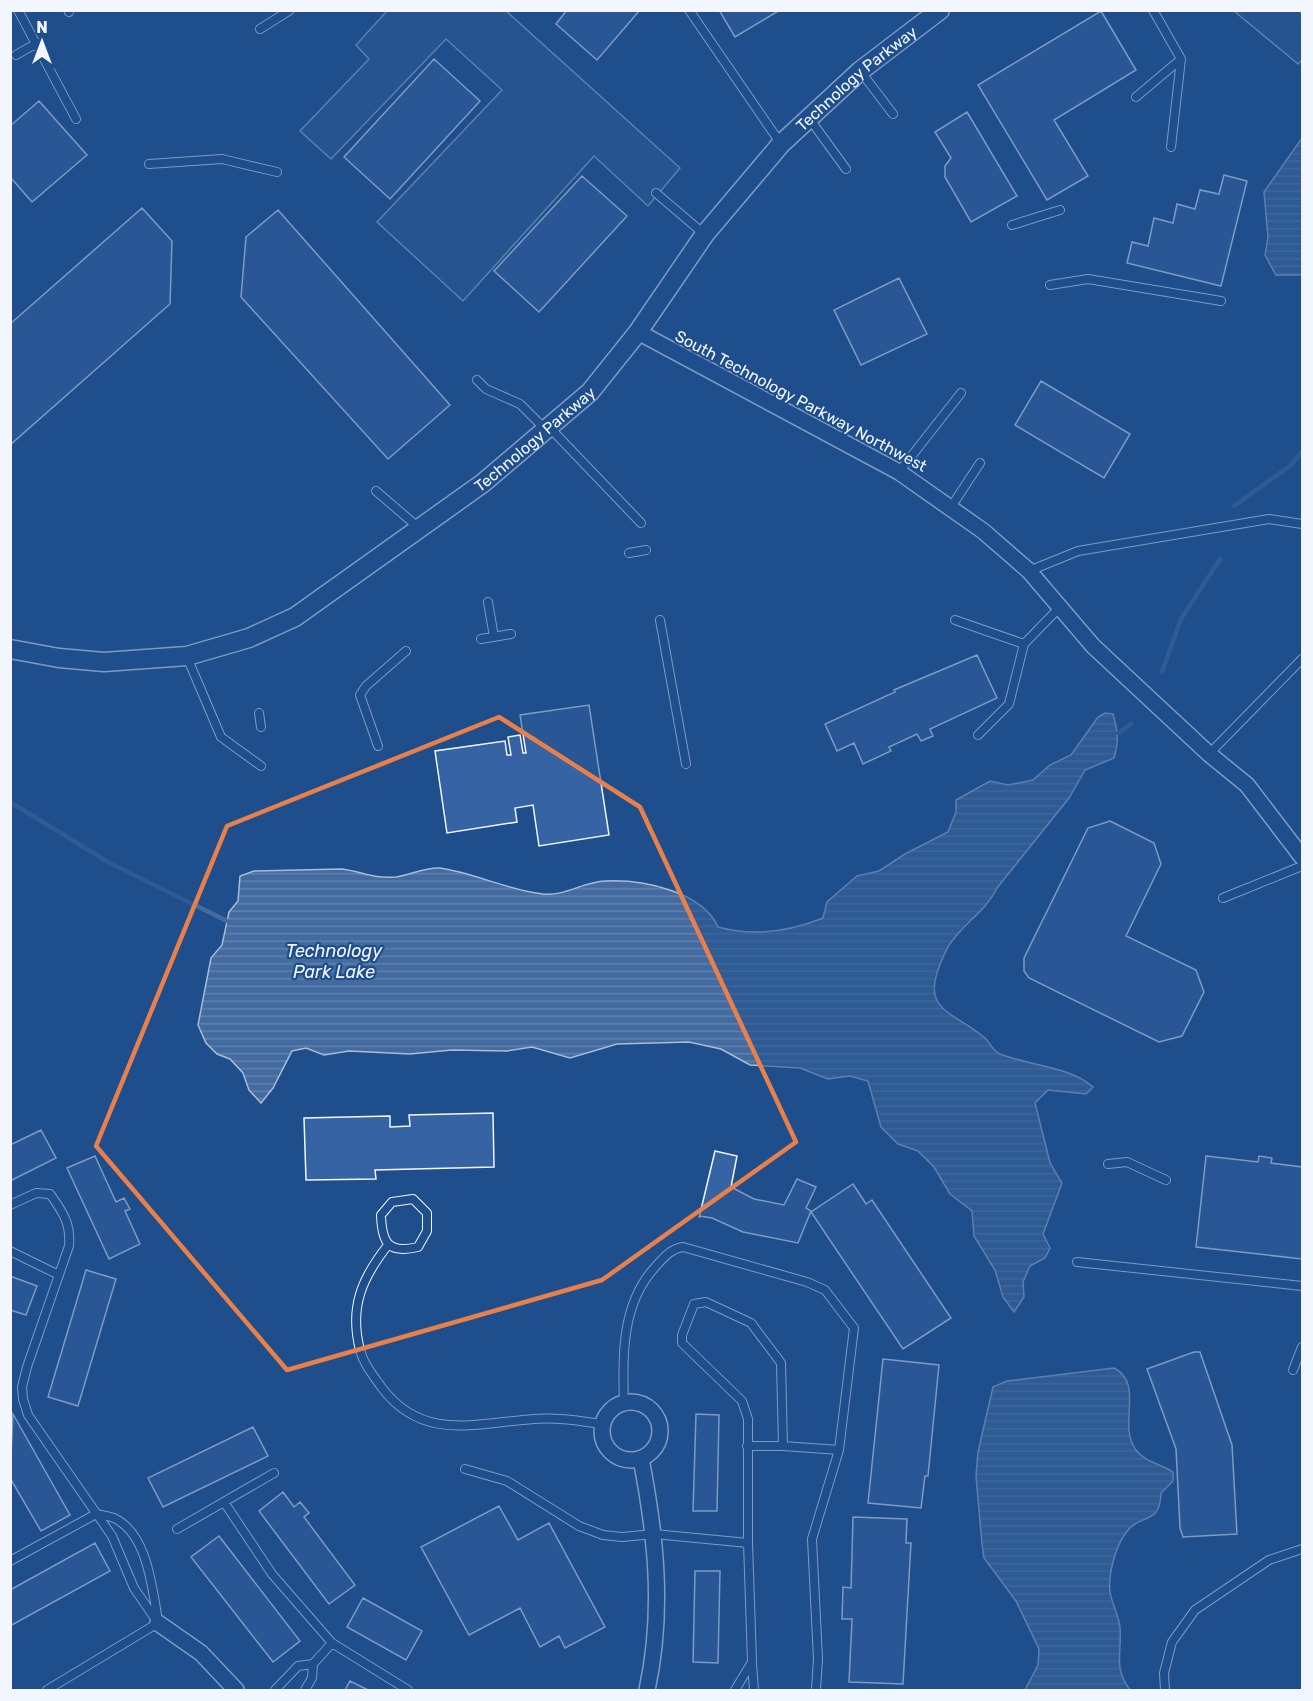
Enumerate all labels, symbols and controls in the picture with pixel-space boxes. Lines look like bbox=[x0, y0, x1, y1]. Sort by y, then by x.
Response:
north arrow bbox=[12, 12, 72, 72]
text: N bbox=[36, 18, 48, 37]
street label: Technology Parkway bbox=[792, 22, 921, 135]
street label: South Technology Parkway Northwest bbox=[672, 326, 930, 476]
street label: Technology Parkway bbox=[471, 382, 599, 496]
water label: Technology Park Lake bbox=[286, 940, 383, 983]

